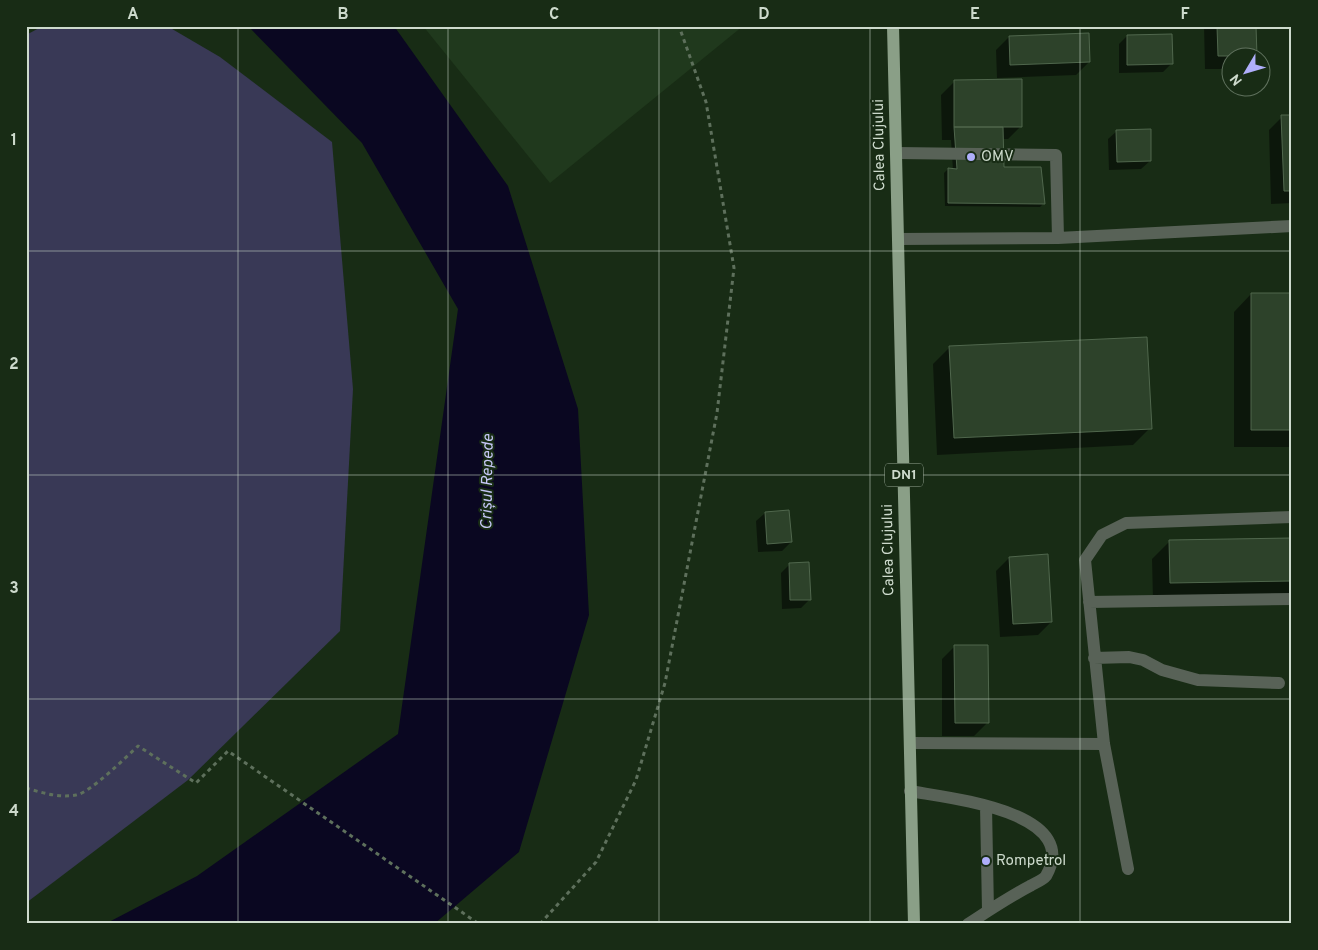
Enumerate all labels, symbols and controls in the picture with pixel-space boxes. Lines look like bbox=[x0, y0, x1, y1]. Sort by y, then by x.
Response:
text: A bbox=[127, 5, 139, 25]
text: B bbox=[337, 5, 349, 25]
text: C bbox=[549, 5, 559, 25]
text: D bbox=[758, 5, 770, 25]
text: E bbox=[970, 5, 980, 25]
text: F bbox=[1180, 5, 1190, 25]
north arrow bbox=[1220, 48, 1270, 98]
text: N bbox=[1227, 70, 1247, 88]
street label: Calea Clujului bbox=[870, 99, 890, 191]
text: 1 bbox=[11, 131, 17, 151]
place label: OMV bbox=[981, 148, 1014, 167]
marker: OMV bbox=[965, 151, 977, 163]
text: 2 bbox=[9, 355, 19, 375]
water label: Crișul Repede bbox=[477, 433, 499, 530]
road number: DN1 bbox=[885, 464, 923, 486]
street label: Calea Clujului bbox=[879, 504, 899, 596]
text: 3 bbox=[9, 579, 19, 599]
text: 4 bbox=[9, 802, 19, 822]
place label: Rompetrol bbox=[996, 852, 1066, 871]
marker: Rompetrol bbox=[980, 855, 992, 867]

